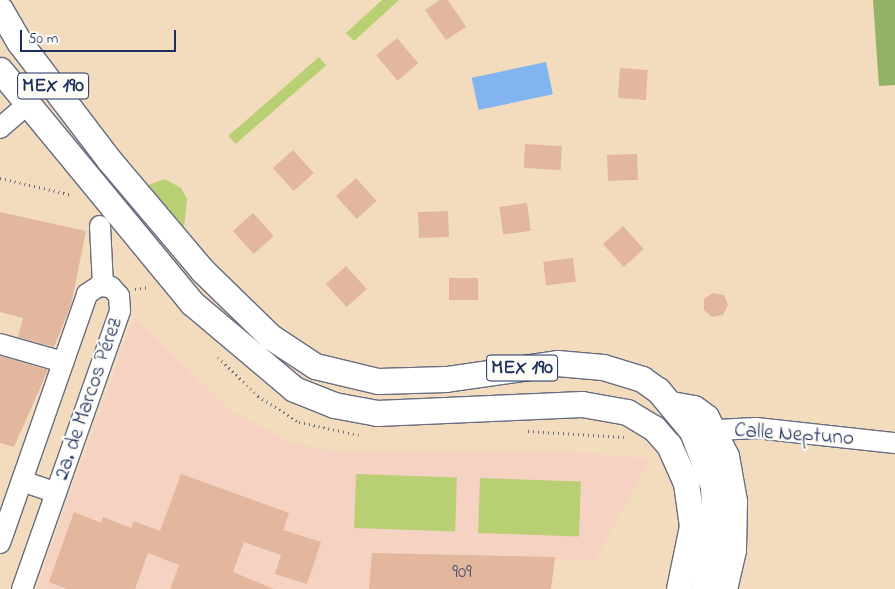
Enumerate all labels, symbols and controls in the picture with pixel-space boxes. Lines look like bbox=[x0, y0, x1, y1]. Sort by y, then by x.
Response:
scale bar bbox=[22, 20, 179, 52]
text: 50 m bbox=[28, 28, 58, 50]
road number: MEX 190 bbox=[17, 68, 89, 104]
street label: 2a. de Marcos Pérez bbox=[49, 315, 129, 483]
road number: MEX 190 bbox=[486, 350, 558, 386]
street label: Calle Neptuno bbox=[733, 418, 855, 452]
house number: 909 bbox=[452, 562, 472, 584]

